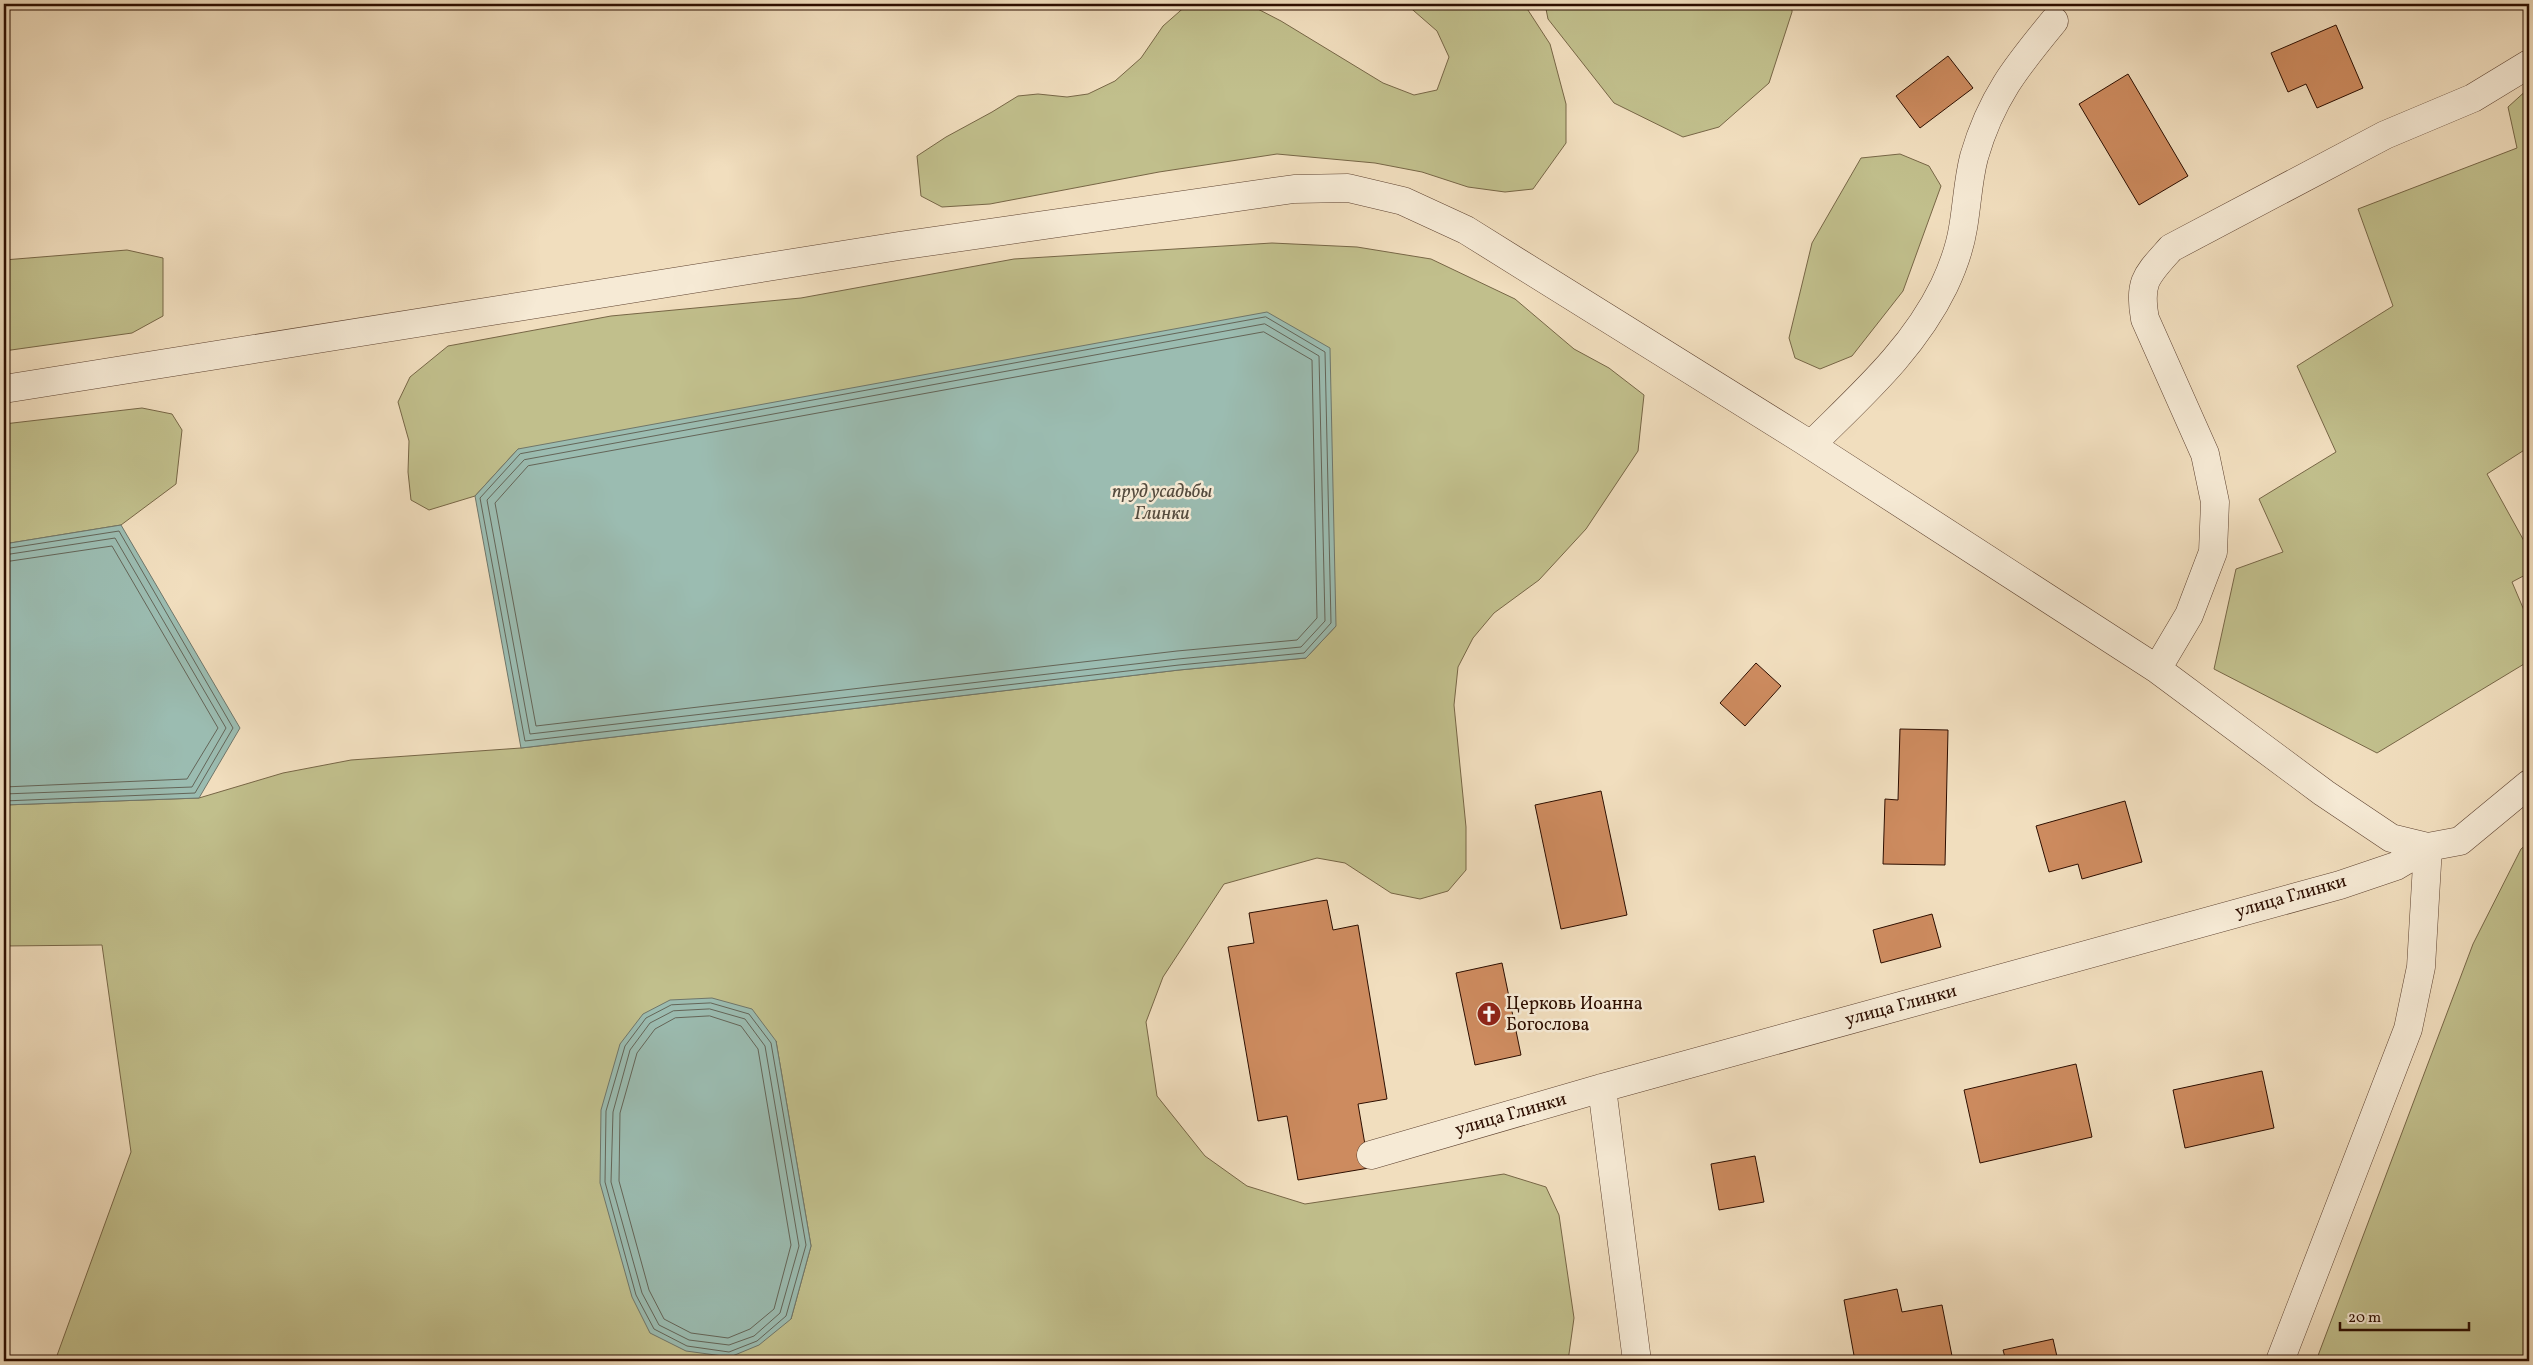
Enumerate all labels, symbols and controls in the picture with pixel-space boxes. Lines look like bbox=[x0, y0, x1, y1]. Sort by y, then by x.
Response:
water label: пруд усадьбы Глинки bbox=[1112, 479, 1212, 527]
street label: улица Глинки bbox=[2232, 869, 2350, 925]
street label: улица Глинки bbox=[1842, 979, 1960, 1033]
place label: Церковь Иоанна Богослова bbox=[1506, 992, 1643, 1038]
church icon: Церковь Иоанна Богослова bbox=[1476, 1001, 1502, 1027]
street label: улица Глинки bbox=[1452, 1087, 1570, 1143]
scale bar bbox=[2340, 1300, 2469, 1332]
text: 20 m bbox=[2348, 1308, 2381, 1329]

